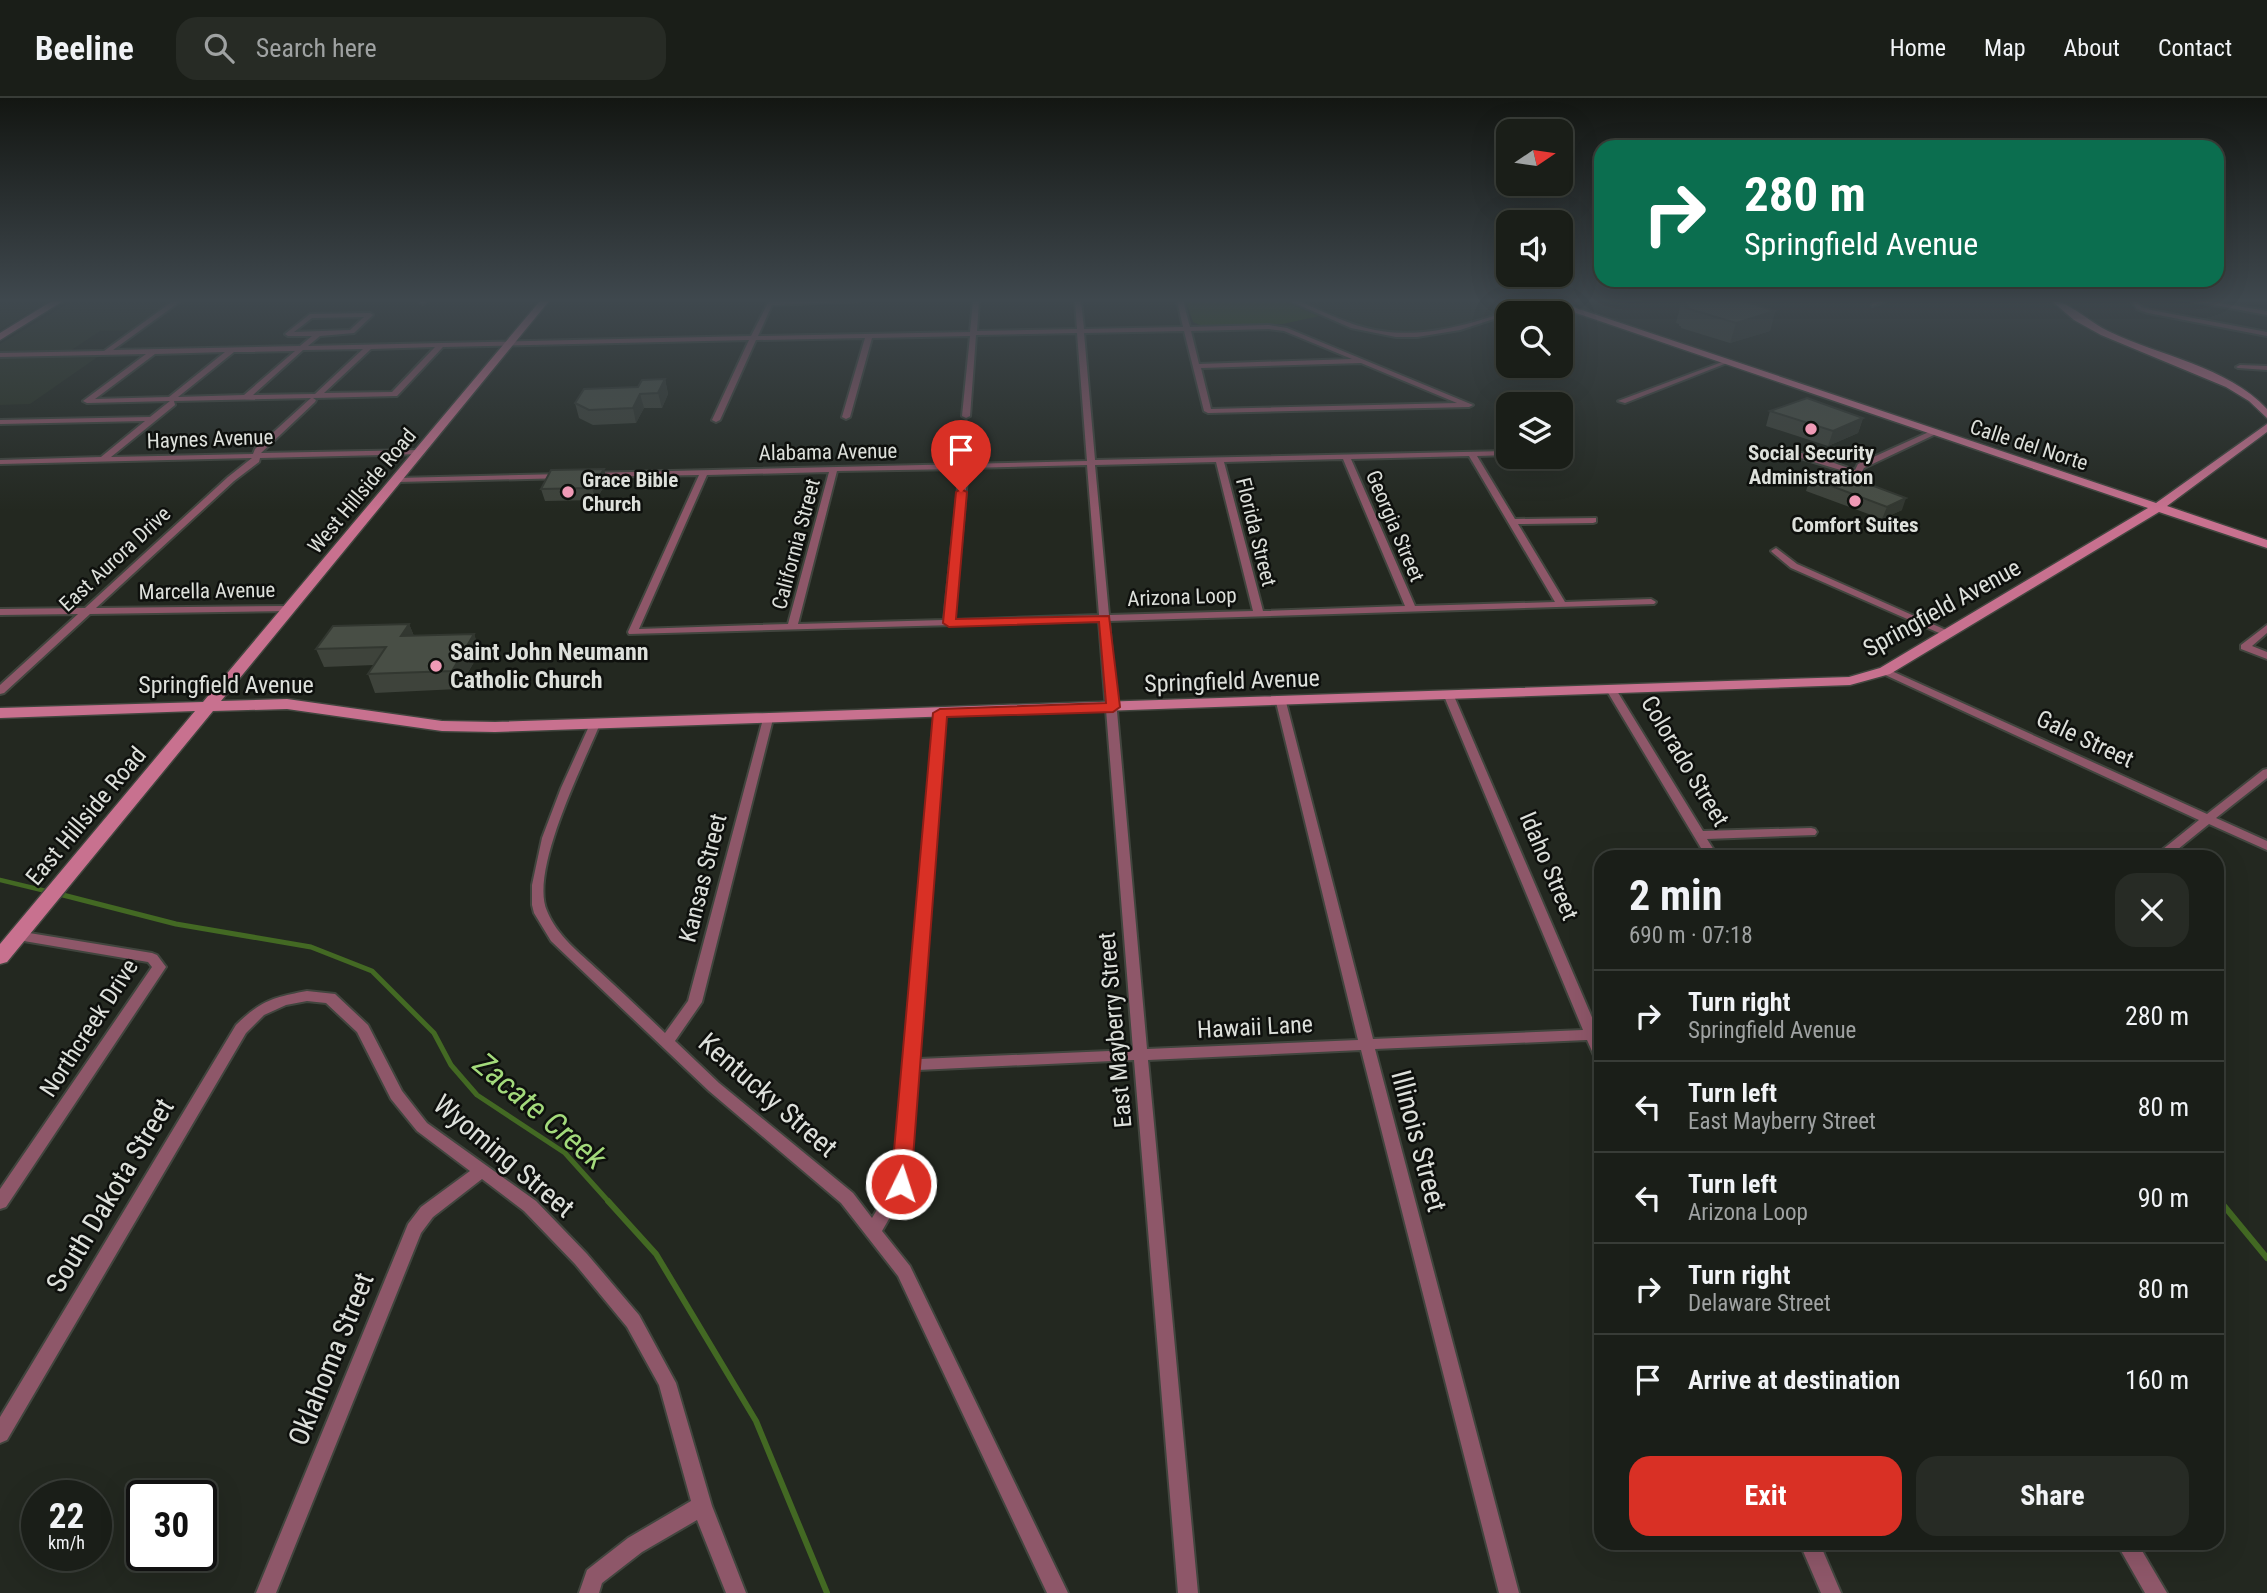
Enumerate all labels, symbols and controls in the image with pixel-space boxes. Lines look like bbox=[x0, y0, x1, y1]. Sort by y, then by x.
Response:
search box bbox=[176, 17, 666, 80]
text: Beeline bbox=[35, 29, 134, 68]
icon: search bbox=[200, 29, 238, 67]
text: Search here bbox=[256, 33, 377, 63]
text: Home bbox=[1890, 34, 1946, 62]
text: Map bbox=[1984, 34, 2026, 62]
text: About bbox=[2064, 34, 2120, 62]
text: Contact bbox=[2158, 34, 2232, 62]
north arrow bbox=[1496, 119, 1573, 196]
map controls bbox=[1496, 119, 1573, 469]
text: 280 m bbox=[1744, 166, 1866, 223]
icon: right bbox=[1629, 168, 1720, 259]
button: sound bbox=[1496, 210, 1573, 287]
text: Springfield Avenue bbox=[1744, 225, 1978, 263]
button: search bbox=[1496, 301, 1573, 378]
button: layers bbox=[1496, 392, 1573, 469]
street label: Calle del Norte bbox=[1967, 415, 2091, 475]
pin bbox=[931, 420, 991, 492]
marker: Social Security Administration bbox=[1803, 421, 1819, 437]
street label: West Hillside Road bbox=[303, 424, 421, 558]
street label: Haynes Avenue bbox=[146, 425, 274, 453]
icon: arrive bbox=[942, 431, 980, 469]
street label: Alabama Avenue bbox=[759, 439, 898, 465]
place label: Social Security Administration bbox=[1748, 441, 1875, 489]
street label: Georgia Street bbox=[1361, 467, 1429, 585]
place label: Grace Bible Church bbox=[582, 468, 678, 516]
street label: Florida Street bbox=[1231, 475, 1281, 589]
street label: California Street bbox=[767, 476, 825, 612]
marker: Grace Bible Church bbox=[560, 484, 576, 500]
marker: Comfort Suites bbox=[1847, 493, 1863, 509]
street label: East Aurora Drive bbox=[55, 501, 175, 616]
place label: Comfort Suites bbox=[1791, 513, 1919, 537]
street label: Springfield Avenue bbox=[1858, 553, 2026, 663]
street label: Marcella Avenue bbox=[138, 578, 276, 604]
street label: Arizona Loop bbox=[1127, 583, 1237, 611]
place label: Saint John Neumann Catholic Church bbox=[450, 638, 649, 694]
marker: Saint John Neumann Catholic Church bbox=[428, 658, 444, 674]
street label: Springfield Avenue bbox=[1144, 664, 1320, 698]
street label: Springfield Avenue bbox=[138, 671, 314, 699]
street label: Colorado Street bbox=[1635, 691, 1735, 831]
street label: Gale Street bbox=[2032, 704, 2138, 774]
street label: East Hillside Road bbox=[20, 741, 152, 891]
street label: Idaho Street bbox=[1514, 808, 1584, 924]
street label: Kansas Street bbox=[674, 811, 732, 945]
text: 2 min bbox=[1629, 871, 1722, 920]
button: close bbox=[2115, 873, 2189, 947]
text: 690 m · 07:18 bbox=[1629, 922, 1753, 949]
street label: East Mayberry Street bbox=[1093, 931, 1137, 1129]
street label: Northcreek Drive bbox=[34, 954, 144, 1102]
text: Turn right bbox=[1688, 987, 1790, 1017]
icon: right bbox=[1629, 997, 1667, 1035]
text: 280 m bbox=[2125, 1001, 2189, 1031]
street label: Hawaii Lane bbox=[1196, 1010, 1314, 1044]
text: Springfield Avenue bbox=[1688, 1017, 1856, 1044]
street label: Kentucky Street bbox=[692, 1026, 844, 1164]
water label: Zacate Creek bbox=[465, 1044, 615, 1178]
street label: Illinois Street bbox=[1384, 1067, 1454, 1215]
text: Turn left bbox=[1688, 1078, 1777, 1108]
street label: Wyoming Street bbox=[427, 1088, 581, 1224]
icon: left bbox=[1629, 1088, 1667, 1126]
street label: South Dakota Street bbox=[39, 1092, 181, 1298]
text: 80 m bbox=[2138, 1092, 2189, 1122]
text: East Mayberry Street bbox=[1688, 1108, 1876, 1135]
position arrow bbox=[864, 1147, 938, 1221]
text: Turn left bbox=[1688, 1169, 1777, 1199]
icon: left bbox=[1629, 1179, 1667, 1217]
text: 90 m bbox=[2138, 1183, 2189, 1213]
text: Arizona Loop bbox=[1688, 1199, 1808, 1226]
text: Turn right bbox=[1688, 1260, 1790, 1290]
street label: Oklahoma Street bbox=[281, 1268, 381, 1450]
icon: right bbox=[1629, 1270, 1667, 1308]
text: 80 m bbox=[2138, 1274, 2189, 1304]
text: Delaware Street bbox=[1688, 1290, 1831, 1317]
icon: arrive bbox=[1629, 1361, 1667, 1399]
text: Arrive at destination bbox=[1688, 1365, 1900, 1395]
text: 160 m bbox=[2125, 1365, 2189, 1395]
button: Exit bbox=[1629, 1456, 1902, 1536]
button: Share bbox=[1916, 1456, 2189, 1536]
speed limit sign: 30 bbox=[126, 1480, 217, 1571]
text: 22 bbox=[49, 1496, 84, 1537]
text: km/h bbox=[48, 1532, 85, 1553]

